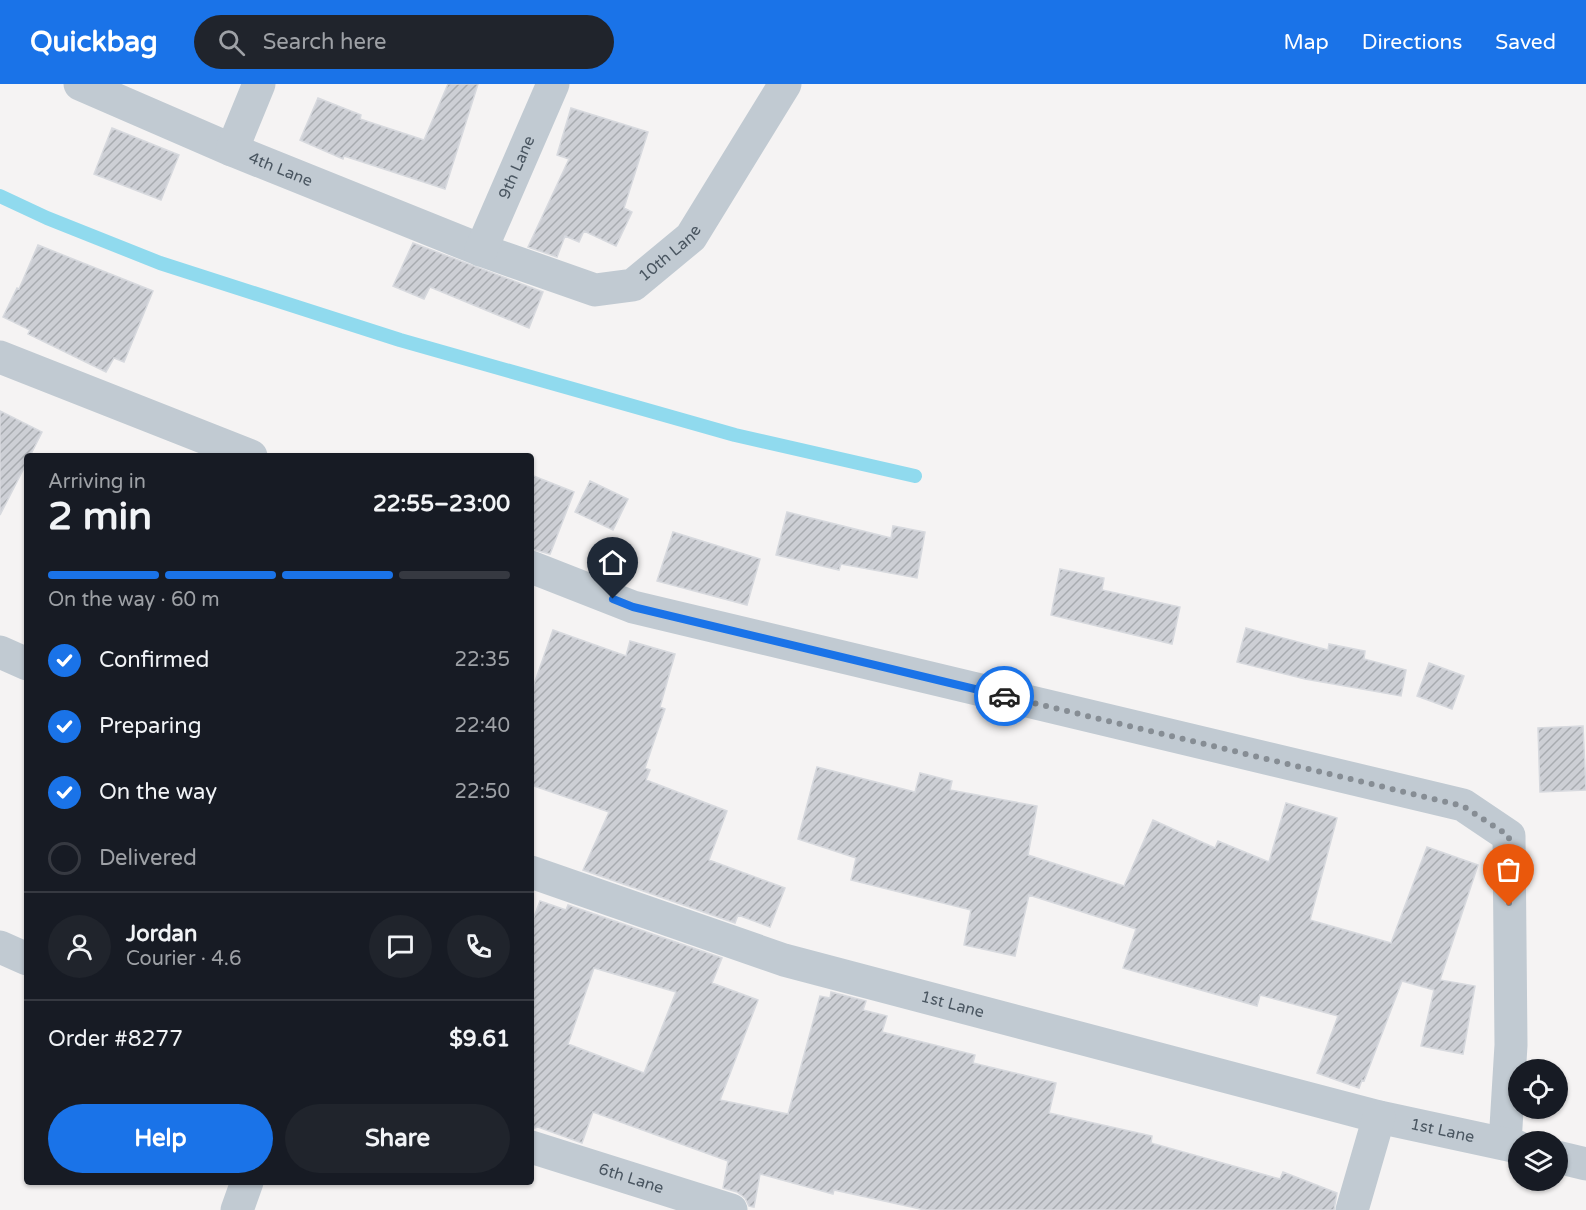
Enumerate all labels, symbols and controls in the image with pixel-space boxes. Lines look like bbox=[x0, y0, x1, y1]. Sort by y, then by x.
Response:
search box bbox=[194, 15, 614, 69]
text: Quickbag bbox=[30, 25, 158, 59]
icon: search bbox=[215, 26, 248, 59]
text: Search here bbox=[263, 29, 387, 55]
text: Map bbox=[1283, 30, 1329, 55]
text: Directions bbox=[1362, 30, 1462, 55]
text: Saved bbox=[1495, 30, 1556, 55]
street label: 9th Lane bbox=[494, 133, 539, 202]
street label: 4th Lane bbox=[246, 148, 315, 191]
street label: 10th Lane bbox=[634, 221, 706, 286]
text: Arriving in bbox=[48, 470, 146, 494]
text: 22:55–23:00 bbox=[373, 491, 510, 517]
text: 2 min bbox=[48, 493, 152, 540]
pin bbox=[587, 537, 638, 599]
icon: home bbox=[596, 546, 629, 579]
text: On the way · 60 m bbox=[48, 588, 220, 612]
icon: check bbox=[48, 644, 81, 677]
text: Confirmed bbox=[99, 647, 209, 673]
text: 22:35 bbox=[455, 648, 510, 672]
courier bbox=[974, 666, 1034, 726]
icon: car bbox=[988, 680, 1021, 713]
icon: check bbox=[48, 710, 81, 743]
text: Preparing bbox=[99, 713, 202, 739]
text: 22:40 bbox=[455, 714, 510, 738]
icon: check bbox=[48, 776, 81, 809]
text: On the way bbox=[99, 779, 217, 805]
text: 22:50 bbox=[455, 780, 510, 804]
pin bbox=[1483, 844, 1534, 906]
text: Delivered bbox=[99, 845, 197, 871]
icon: bag bbox=[1492, 853, 1525, 886]
button: person bbox=[48, 915, 111, 978]
button: chat bbox=[369, 915, 432, 978]
button: phone bbox=[447, 915, 510, 978]
text: Jordan bbox=[126, 921, 197, 947]
text: Courier · 4.6 bbox=[126, 947, 241, 971]
street label: 1st Lane bbox=[918, 986, 986, 1022]
text: Order #8277 bbox=[48, 1026, 183, 1052]
text: $9.61 bbox=[449, 1026, 510, 1052]
map controls bbox=[1508, 1059, 1568, 1191]
button: locate bbox=[1508, 1059, 1568, 1119]
button: Help bbox=[48, 1104, 273, 1173]
button: Share bbox=[285, 1104, 510, 1173]
street label: 1st Lane bbox=[1408, 1114, 1476, 1147]
button: layers bbox=[1508, 1131, 1568, 1191]
street label: 6th Lane bbox=[596, 1159, 666, 1198]

